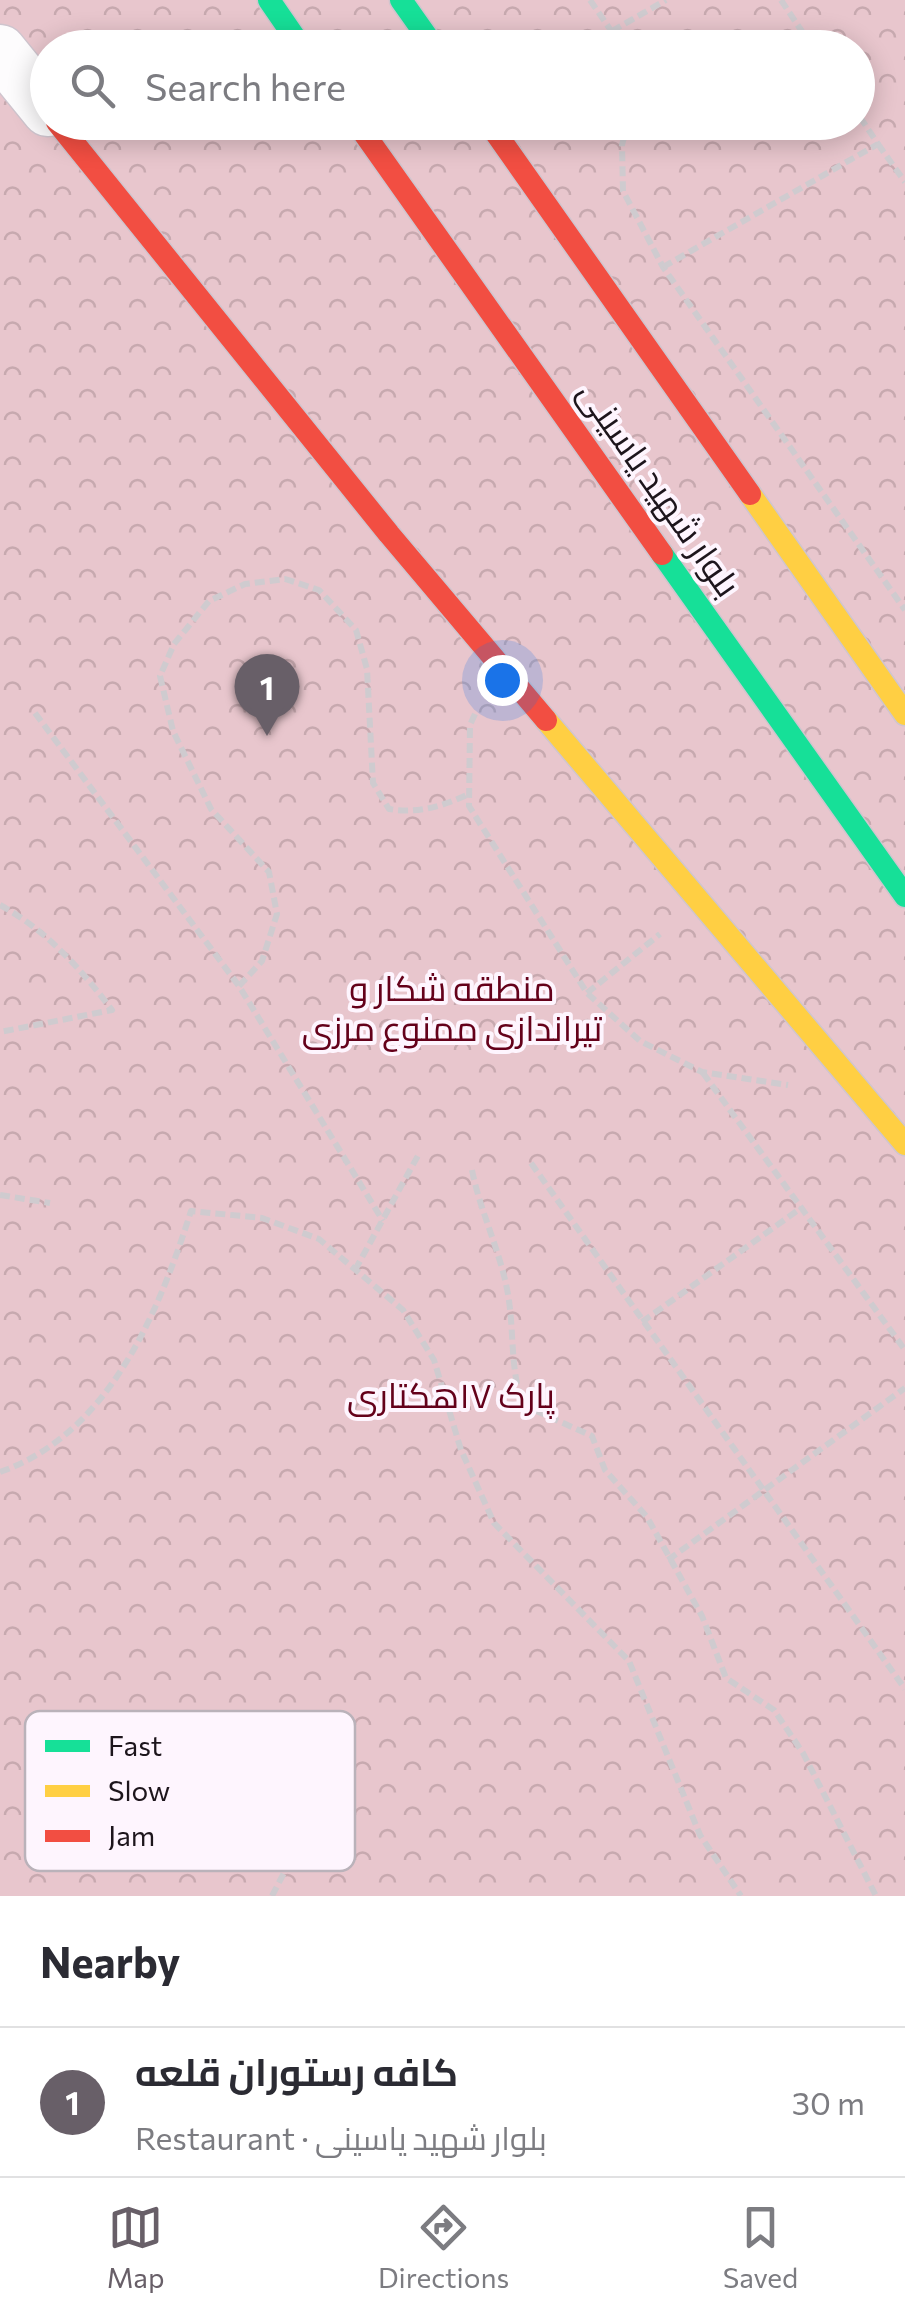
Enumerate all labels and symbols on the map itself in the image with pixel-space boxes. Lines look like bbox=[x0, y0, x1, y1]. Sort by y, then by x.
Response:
street label: بلوار شهید یاسینی bbox=[569, 371, 751, 605]
pin: 1 bbox=[234, 654, 300, 736]
your location bbox=[477, 655, 528, 706]
park label: منطقه شکار و تیراندازی ممنوع مرزی bbox=[302, 965, 602, 1052]
park label: پارک ۱۷هکتاری bbox=[347, 1372, 555, 1419]
legend bbox=[25, 1711, 355, 1871]
text: Fast bbox=[108, 1728, 162, 1762]
text: Slow bbox=[108, 1773, 170, 1807]
text: Jam bbox=[108, 1818, 155, 1852]

